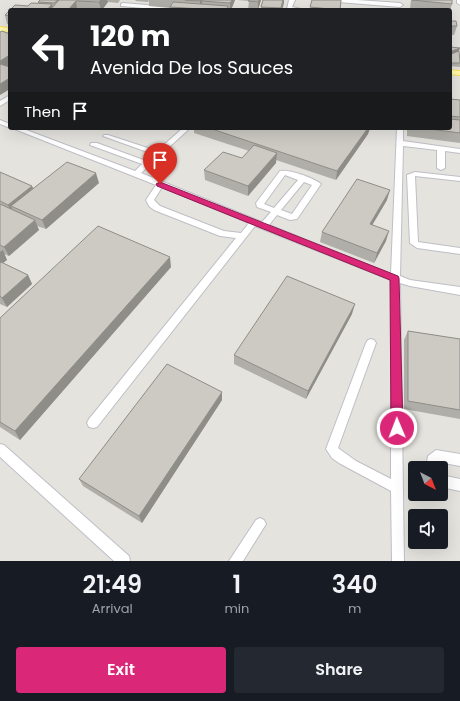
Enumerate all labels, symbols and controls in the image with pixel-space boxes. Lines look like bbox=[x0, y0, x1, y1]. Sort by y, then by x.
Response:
text: 120 m bbox=[90, 17, 170, 56]
icon: left bbox=[24, 24, 76, 76]
text: Avenida De los Sauces bbox=[90, 55, 293, 80]
icon: arrive bbox=[69, 100, 91, 122]
text: Then bbox=[24, 101, 61, 122]
pin bbox=[143, 143, 177, 184]
icon: arrive bbox=[149, 149, 171, 171]
position arrow bbox=[376, 407, 418, 449]
north arrow bbox=[408, 461, 448, 501]
map controls bbox=[408, 461, 448, 549]
button: sound bbox=[408, 509, 448, 549]
text: 21:49 bbox=[82, 568, 142, 601]
text: 1 bbox=[233, 568, 241, 601]
text: 340 bbox=[332, 568, 378, 601]
text: Arrival bbox=[92, 599, 133, 618]
text: min bbox=[224, 599, 249, 618]
text: m bbox=[348, 599, 361, 618]
button: Exit bbox=[16, 647, 226, 693]
button: Share bbox=[234, 647, 444, 693]

